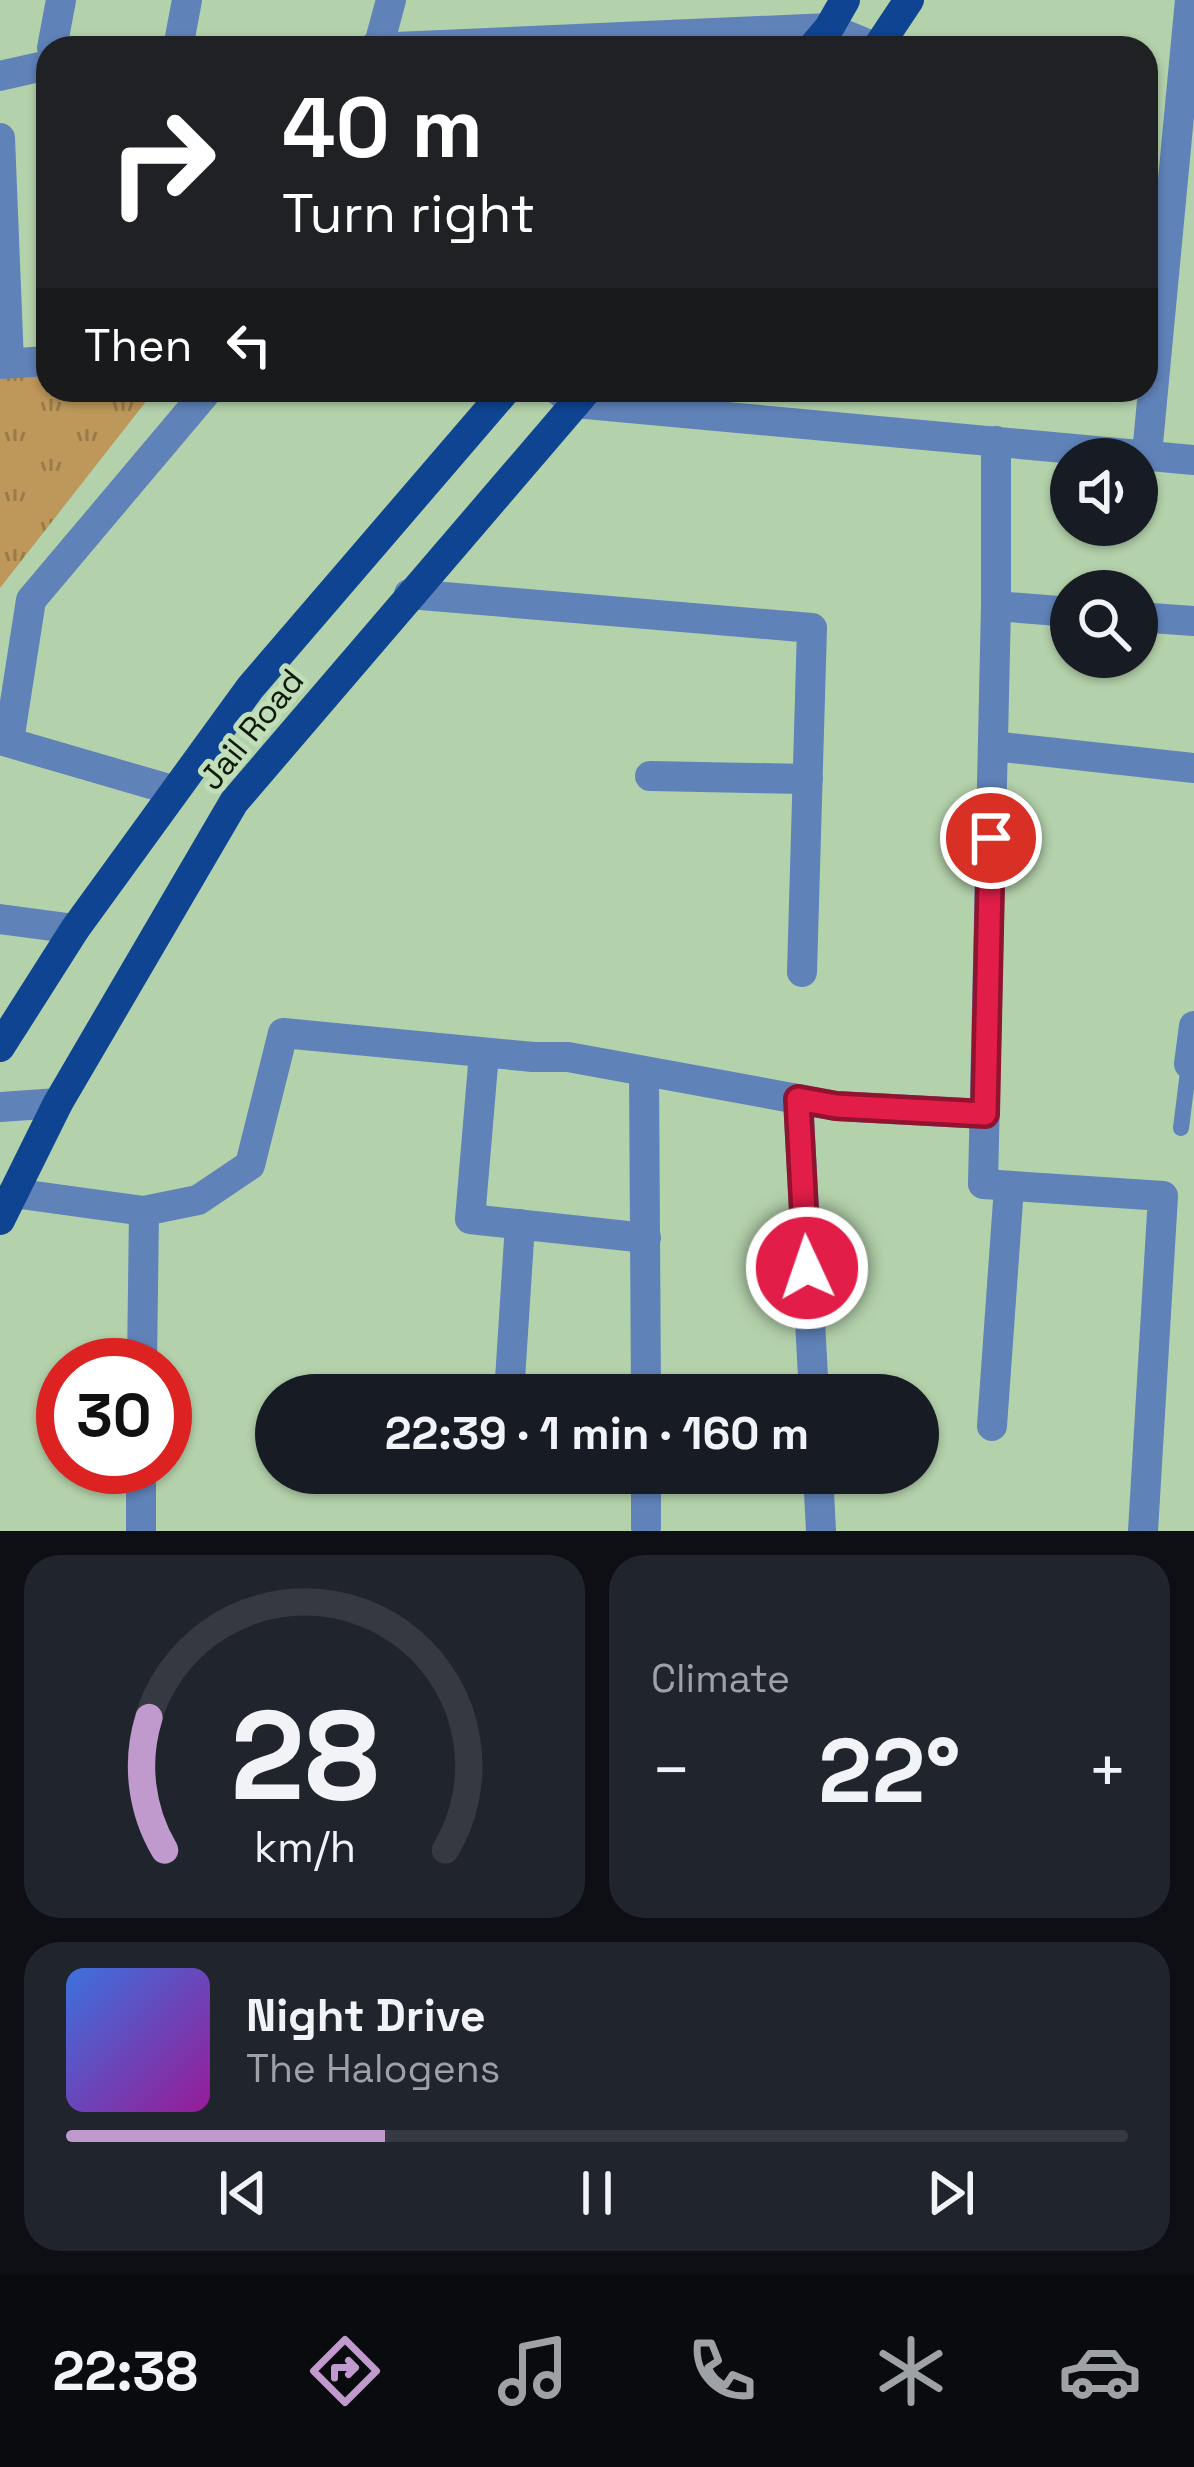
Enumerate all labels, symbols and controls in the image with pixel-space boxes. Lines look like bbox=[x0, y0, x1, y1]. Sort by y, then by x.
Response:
text: 40 m bbox=[282, 74, 483, 182]
icon: right bbox=[84, 84, 240, 240]
text: Turn right bbox=[282, 179, 535, 248]
icon: left bbox=[216, 312, 282, 378]
text: Then bbox=[84, 317, 192, 374]
map controls bbox=[1050, 438, 1158, 678]
button: sound bbox=[1050, 438, 1158, 546]
button: search bbox=[1050, 570, 1158, 678]
street label: Jail Road bbox=[190, 661, 313, 799]
pin bbox=[940, 787, 1042, 889]
icon: arrive bbox=[958, 805, 1024, 871]
position arrow bbox=[744, 1205, 870, 1331]
speed limit sign: 30 bbox=[36, 1338, 192, 1494]
text: 22:39 · 1 min · 160 m bbox=[385, 1405, 809, 1462]
text: Climate bbox=[651, 1654, 790, 1703]
text: 28 bbox=[230, 1676, 379, 1835]
text: 22° bbox=[818, 1713, 961, 1828]
text: − bbox=[651, 1728, 692, 1812]
text: + bbox=[1087, 1728, 1128, 1812]
text: km/h bbox=[253, 1819, 356, 1874]
text: Night Drive bbox=[246, 1987, 486, 2044]
text: The Halogens bbox=[246, 2044, 500, 2093]
icon: previous bbox=[210, 2160, 276, 2226]
icon: pause bbox=[564, 2160, 630, 2226]
icon: next bbox=[918, 2160, 984, 2226]
icon: directions bbox=[303, 2329, 387, 2413]
icon: music bbox=[491, 2329, 575, 2413]
icon: phone bbox=[680, 2329, 764, 2413]
icon: climate bbox=[869, 2329, 953, 2413]
icon: car bbox=[1058, 2329, 1142, 2413]
text: 22:38 bbox=[52, 2337, 198, 2406]

